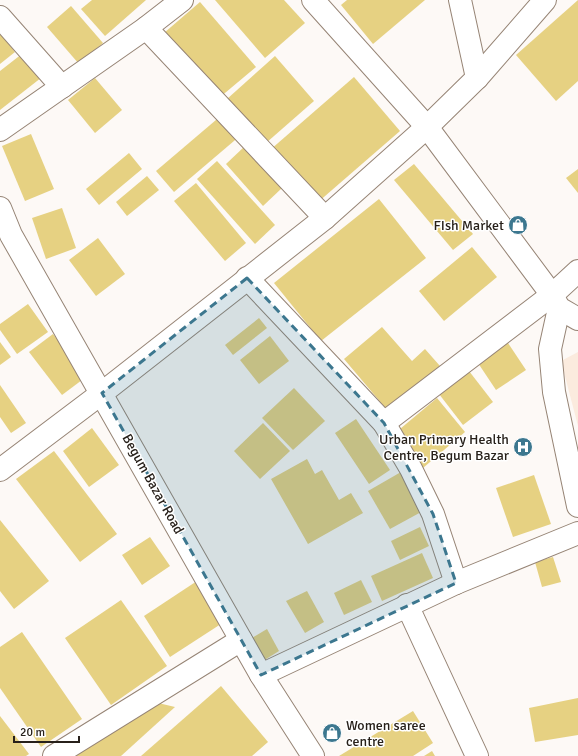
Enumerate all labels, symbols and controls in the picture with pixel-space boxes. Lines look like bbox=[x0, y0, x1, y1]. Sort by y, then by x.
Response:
shop icon: FIsh Market bbox=[507, 214, 529, 236]
place label: FIsh Market bbox=[434, 217, 504, 234]
street label: Begum Bazar Road bbox=[118, 431, 188, 537]
place label: Urban Primary Health Centre, Begum Bazar bbox=[379, 431, 510, 464]
hospital icon: Urban Primary Health Centre, Begum Bazar bbox=[512, 436, 534, 458]
place label: Women saree centre bbox=[346, 717, 426, 750]
scale bar bbox=[14, 718, 79, 744]
shop icon: Women saree centre bbox=[321, 722, 343, 744]
text: 20 m bbox=[20, 725, 45, 740]

